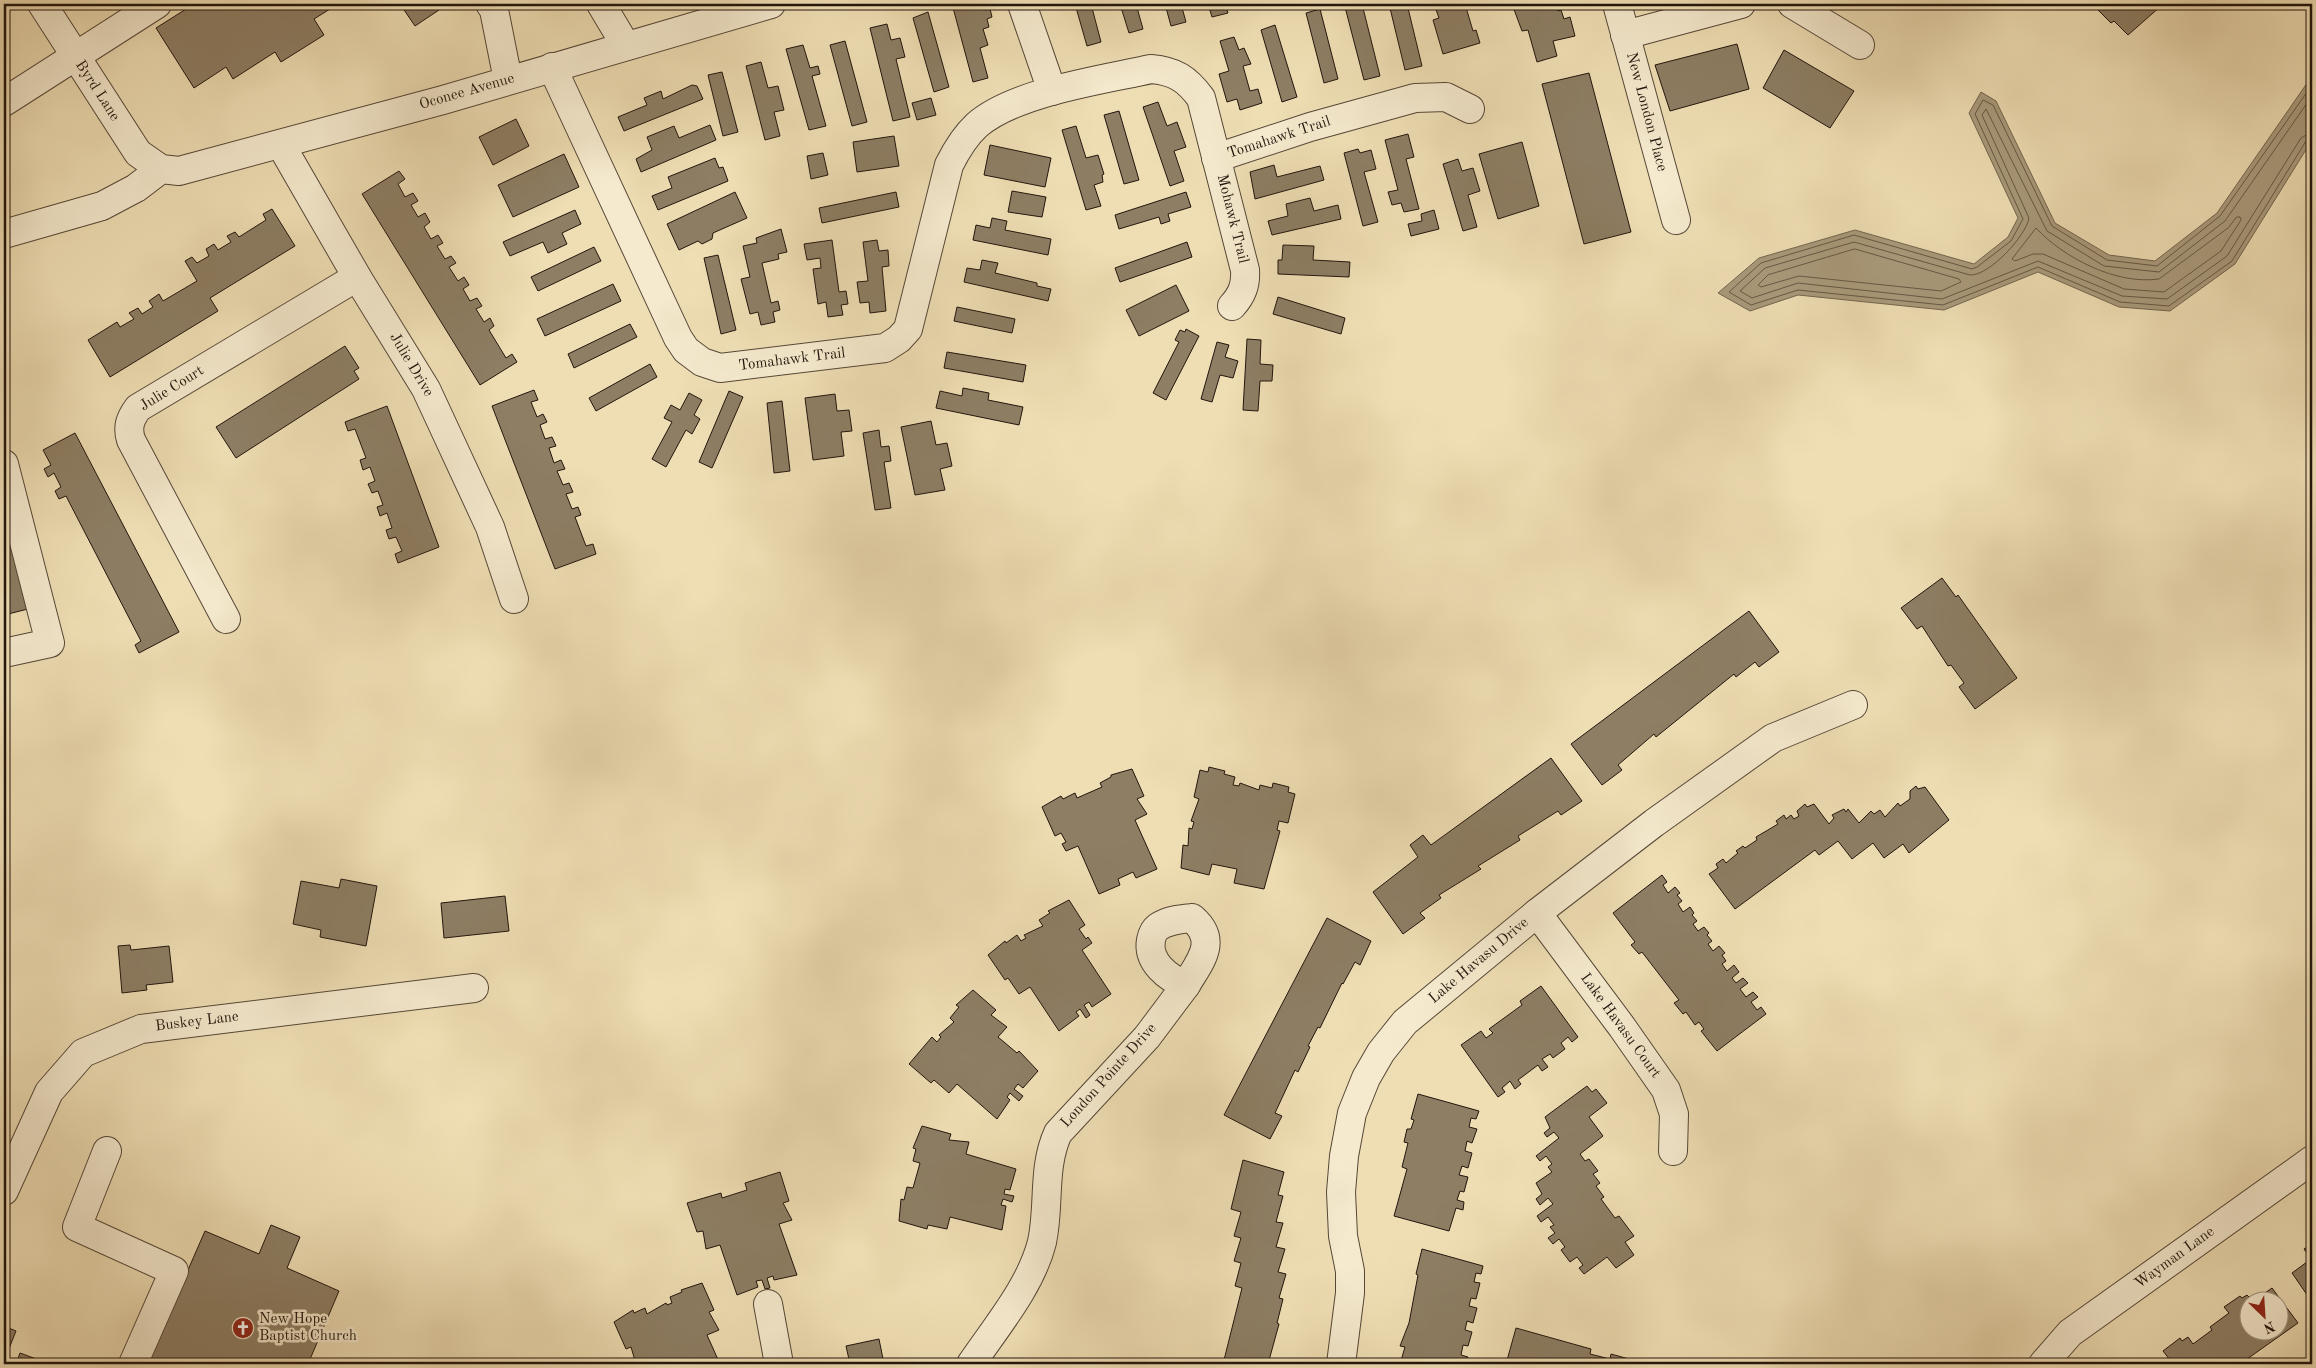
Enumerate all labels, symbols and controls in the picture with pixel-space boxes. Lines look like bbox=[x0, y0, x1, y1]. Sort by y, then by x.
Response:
street label: New London Place bbox=[1623, 51, 1669, 173]
street label: Byrd Lane bbox=[72, 58, 122, 124]
street label: Oconee Avenue bbox=[418, 71, 516, 113]
street label: Tomahawk Trail bbox=[1225, 114, 1333, 162]
street label: Mohawk Trail bbox=[1214, 173, 1250, 265]
street label: Julie Drive bbox=[386, 331, 436, 400]
street label: Tomahawk Trail bbox=[738, 346, 846, 374]
street label: Julie Court bbox=[137, 364, 207, 414]
street label: Lake Havasu Drive bbox=[1426, 915, 1532, 1007]
street label: Lake Havasu Court bbox=[1577, 971, 1663, 1081]
street label: Buskey Lane bbox=[154, 1009, 240, 1035]
street label: London Pointe Drive bbox=[1058, 1021, 1160, 1131]
street label: Wayman Lane bbox=[2133, 1224, 2218, 1292]
north arrow bbox=[2238, 1290, 2288, 1340]
place label: New Hope Baptist Church bbox=[259, 1312, 357, 1344]
church icon: New Hope Baptist Church bbox=[231, 1316, 255, 1340]
text: N bbox=[2261, 1318, 2277, 1336]

